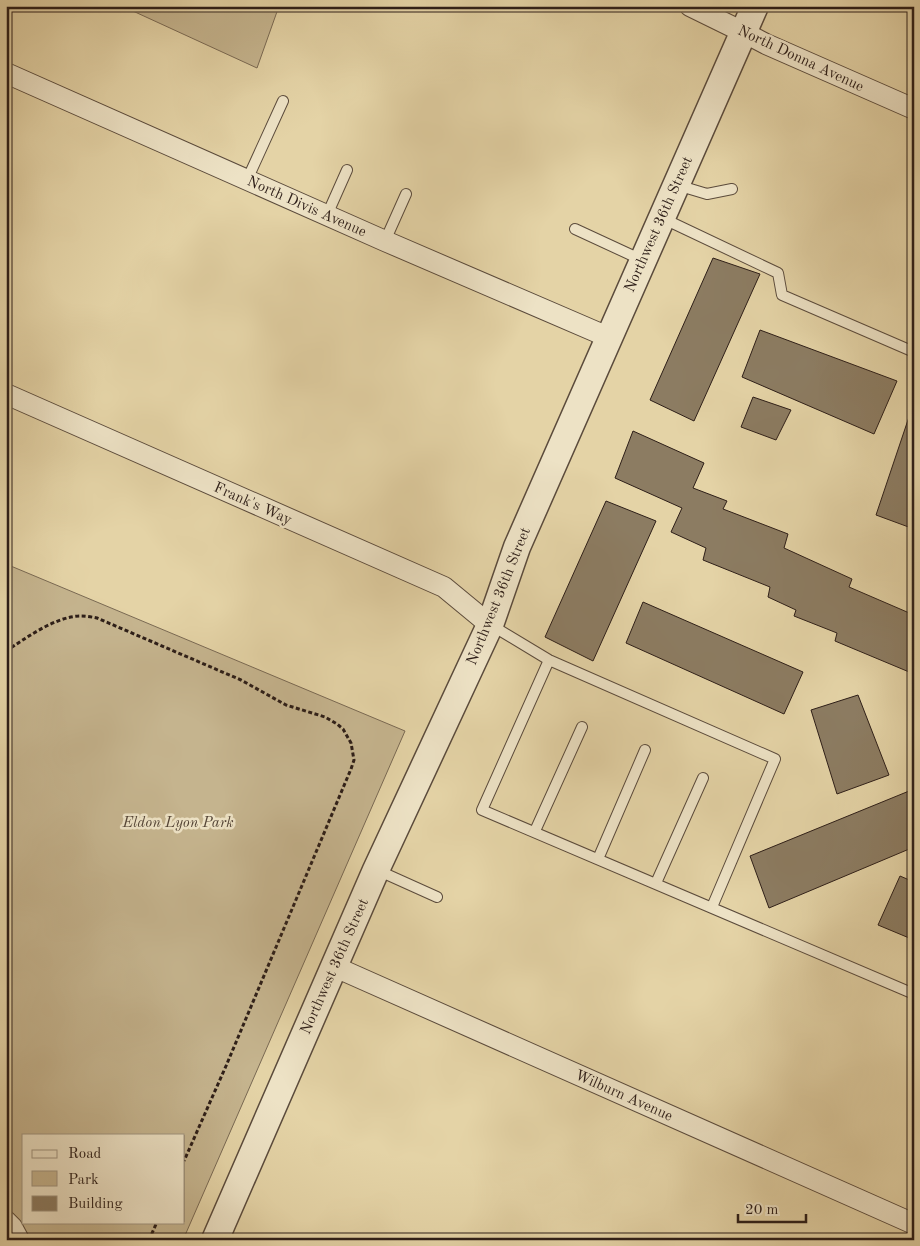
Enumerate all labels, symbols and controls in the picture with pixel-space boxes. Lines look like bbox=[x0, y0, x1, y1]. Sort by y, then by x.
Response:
street label: North Donna Avenue bbox=[735, 24, 866, 95]
street label: Northwest 36th Street bbox=[623, 154, 696, 295]
street label: North Divis Avenue bbox=[244, 174, 368, 240]
street label: Frank's Way bbox=[211, 480, 294, 528]
street label: Northwest 36th Street bbox=[465, 526, 534, 668]
park label: Eldon Lyon Park bbox=[121, 816, 234, 831]
street label: Northwest 36th Street bbox=[299, 896, 372, 1037]
street label: Wilburn Avenue bbox=[572, 1068, 675, 1125]
legend bbox=[22, 1134, 185, 1224]
text: Road bbox=[68, 1147, 102, 1162]
text: Park bbox=[68, 1173, 99, 1188]
scale bar bbox=[738, 1191, 805, 1223]
text: Building bbox=[68, 1197, 123, 1212]
text: 20 m bbox=[745, 1203, 779, 1218]

